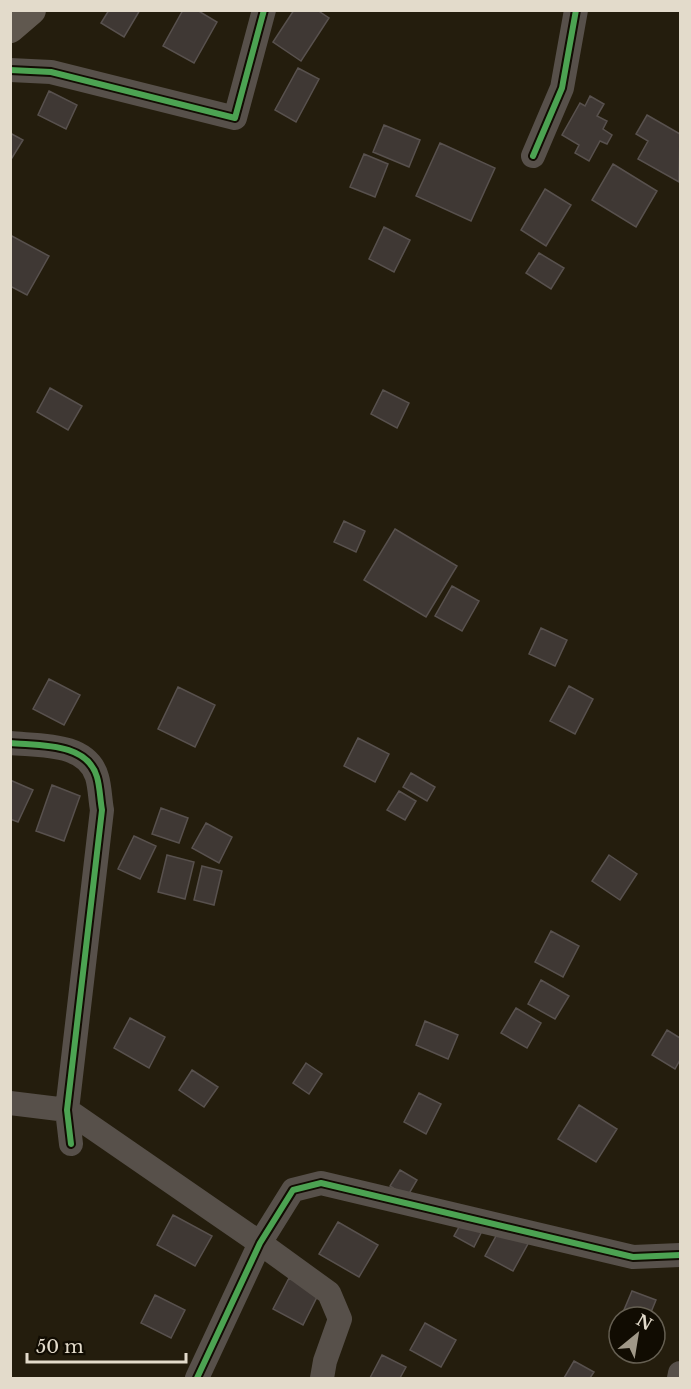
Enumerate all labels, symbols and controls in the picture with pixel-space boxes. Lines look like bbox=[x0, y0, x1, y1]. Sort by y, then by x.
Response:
north arrow bbox=[607, 1305, 667, 1365]
text: N bbox=[633, 1310, 656, 1334]
scale bar bbox=[27, 1326, 186, 1364]
text: 50 m bbox=[36, 1336, 84, 1358]

